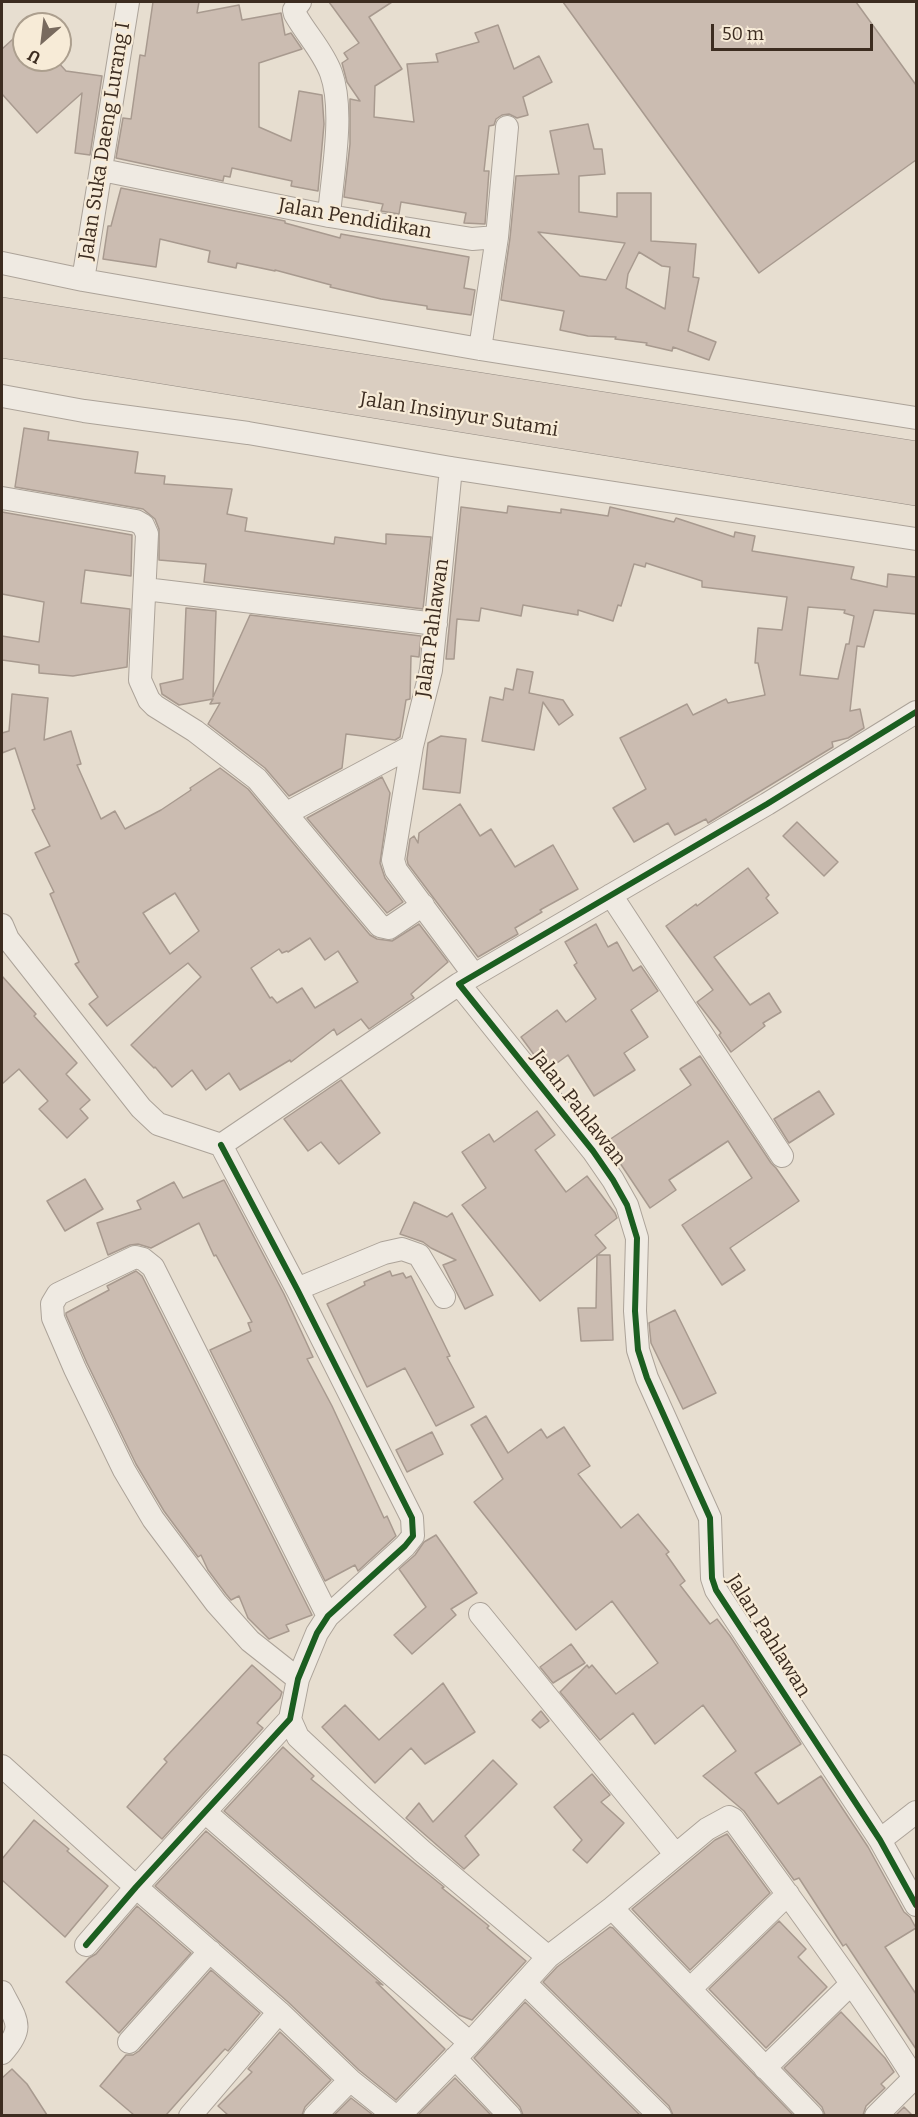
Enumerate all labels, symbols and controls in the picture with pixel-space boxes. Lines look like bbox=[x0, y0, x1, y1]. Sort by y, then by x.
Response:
north arrow bbox=[12, 12, 72, 72]
scale bar bbox=[714, 12, 876, 50]
street label: Jalan Suka Daeng Lurang I bbox=[74, 20, 136, 262]
text: 50 m bbox=[722, 23, 764, 45]
text: U bbox=[25, 45, 44, 68]
street label: Jalan Pendidikan bbox=[276, 194, 434, 244]
street label: Jalan Insinyur Sutami bbox=[358, 387, 560, 443]
street label: Jalan Pahlawan bbox=[411, 557, 455, 699]
street label: Jalan Pahlawan bbox=[525, 1045, 631, 1171]
street label: Jalan Pahlawan bbox=[721, 1570, 815, 1702]

